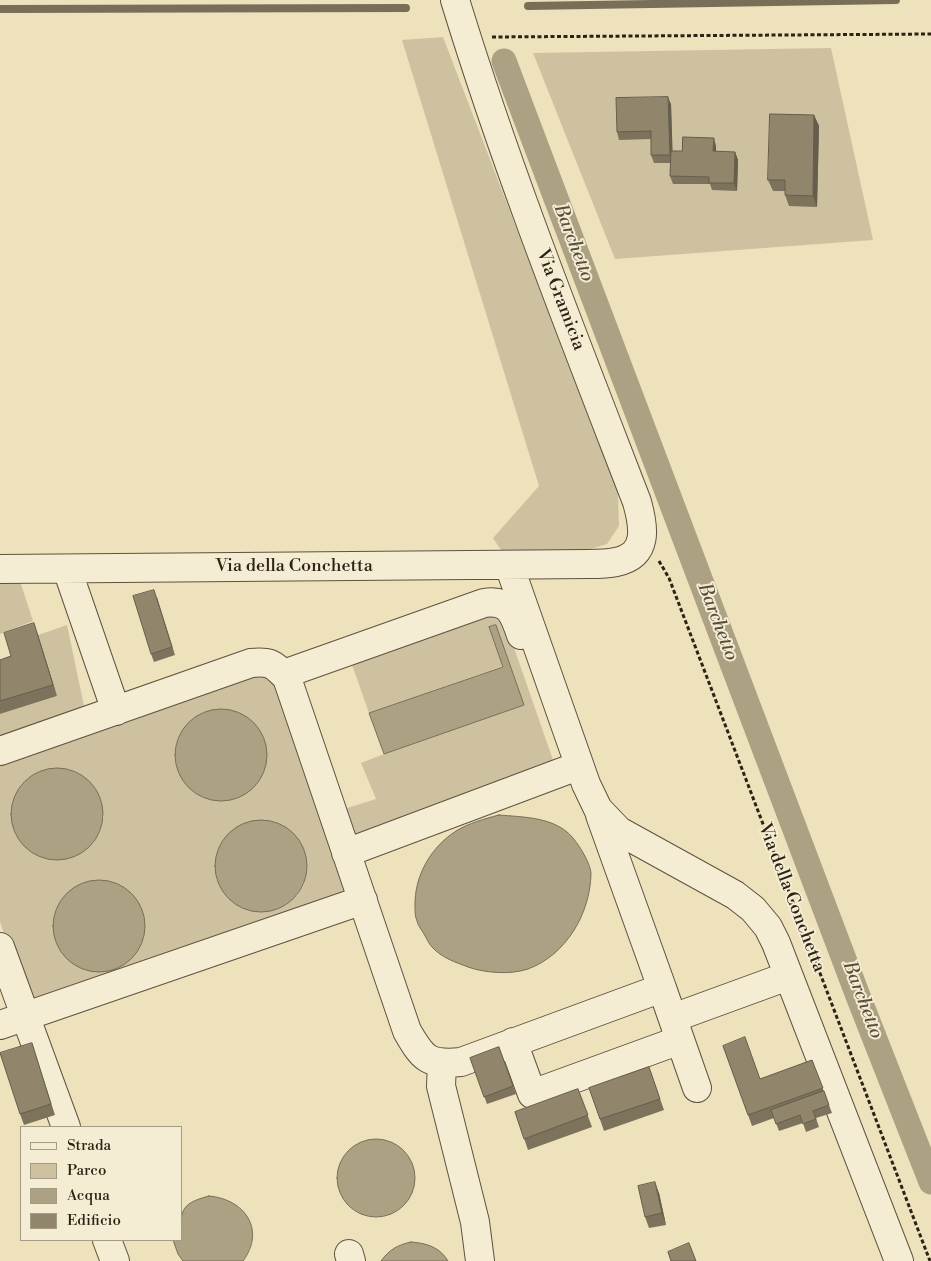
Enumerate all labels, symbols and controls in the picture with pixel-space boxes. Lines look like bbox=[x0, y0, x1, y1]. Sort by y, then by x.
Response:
water label: Barchetto bbox=[548, 201, 598, 285]
street label: Via Gramicia bbox=[531, 246, 589, 354]
street label: Via della Conchetta bbox=[215, 556, 373, 578]
water label: Barchetto bbox=[692, 580, 742, 664]
street label: Via della Conchetta bbox=[753, 821, 829, 975]
water label: Barchetto bbox=[837, 958, 887, 1042]
legend bbox=[20, 1126, 182, 1241]
text: Strada bbox=[67, 1136, 111, 1155]
text: Parco bbox=[67, 1161, 106, 1180]
text: Acqua bbox=[67, 1186, 110, 1205]
text: Edificio bbox=[67, 1211, 121, 1230]

